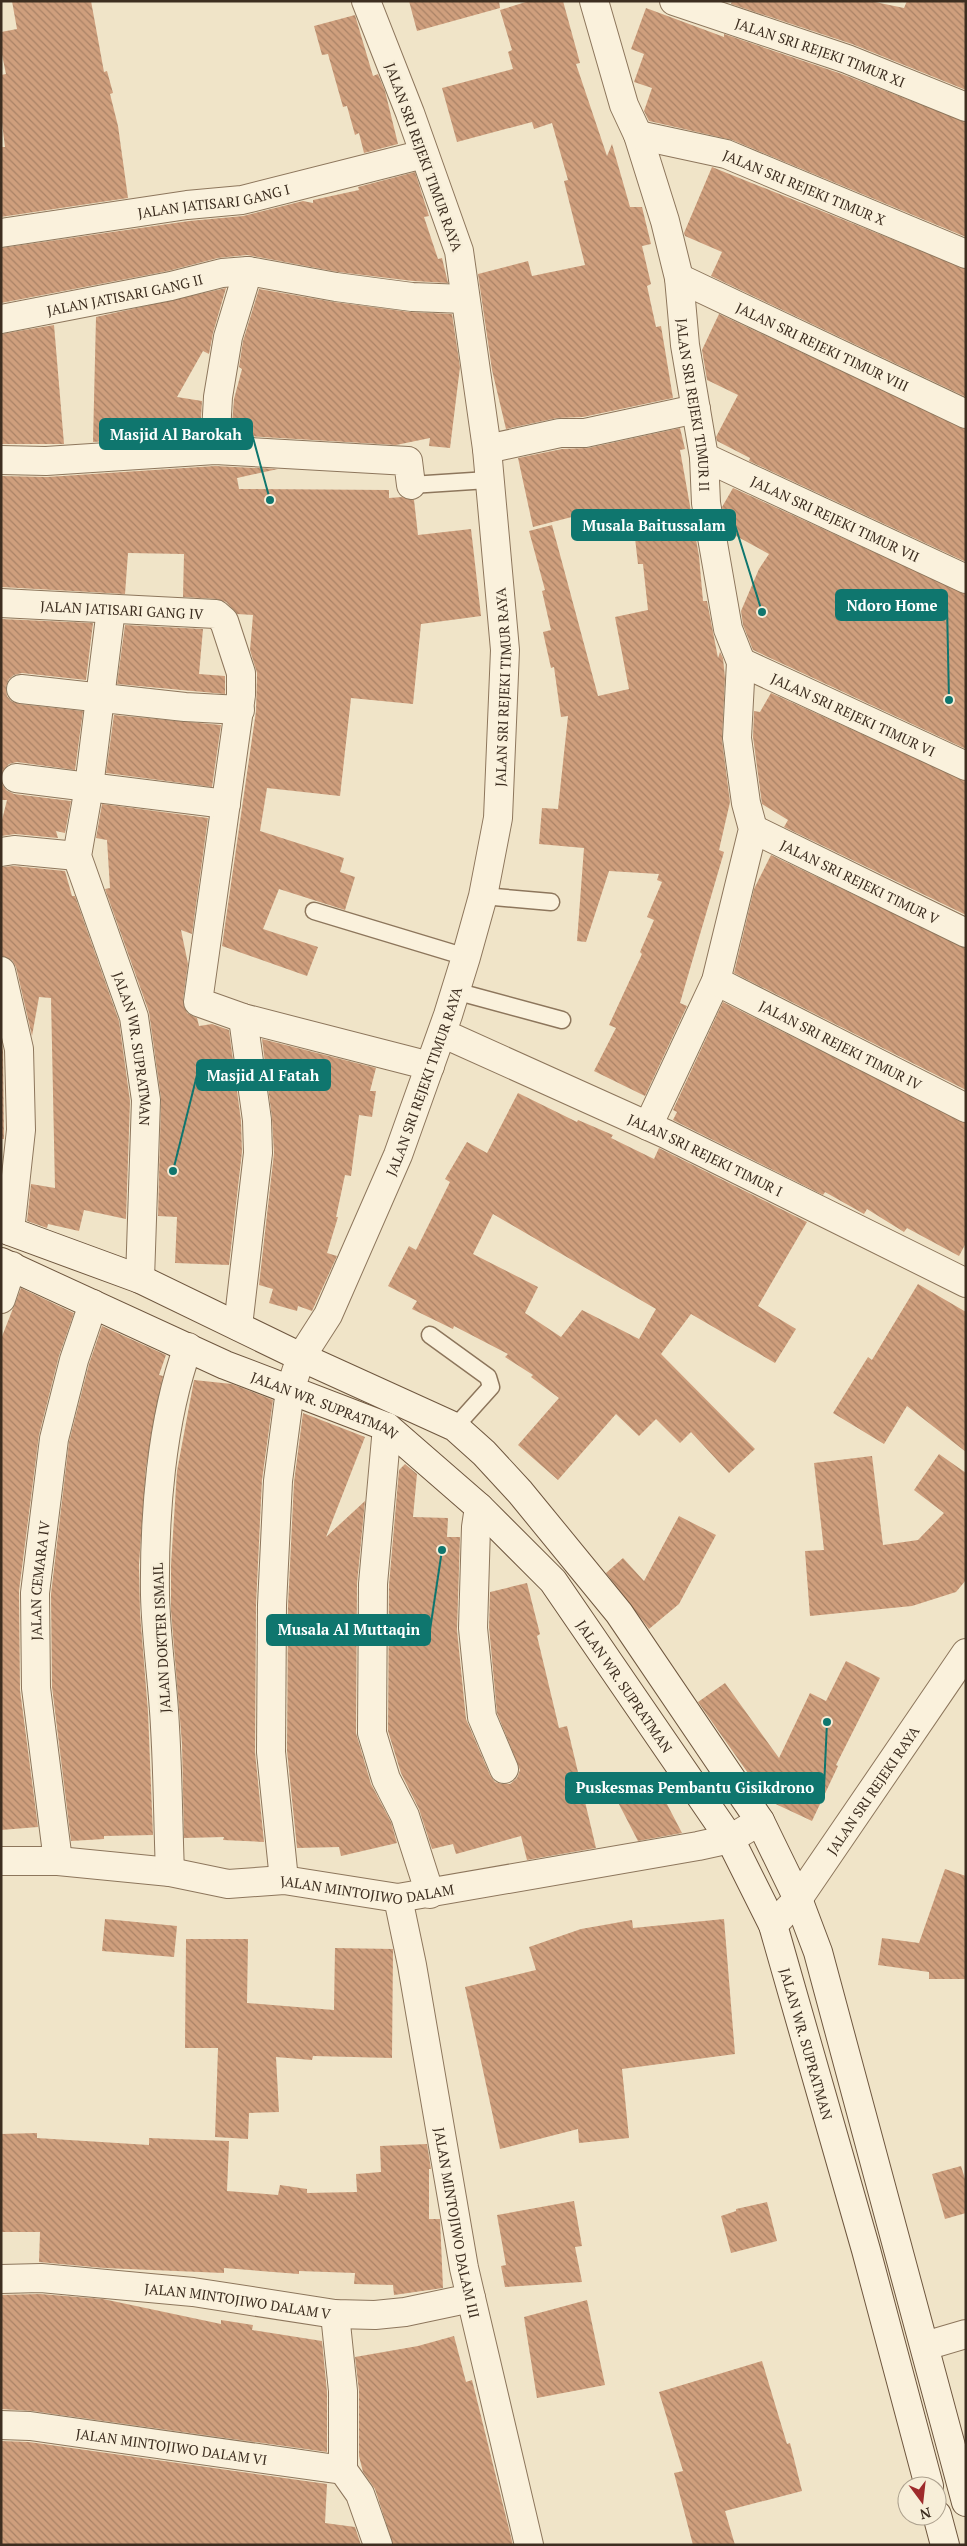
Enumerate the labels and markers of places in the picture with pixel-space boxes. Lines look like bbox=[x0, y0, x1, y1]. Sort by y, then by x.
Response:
callout: Masjid Al Barokah bbox=[100, 419, 252, 449]
callout: Musala Baitussalam bbox=[572, 510, 735, 540]
callout: Ndoro Home bbox=[836, 590, 947, 620]
callout: Masjid Al Fatah bbox=[197, 1060, 330, 1090]
callout: Musala Al Muttaqin bbox=[267, 1615, 430, 1645]
callout: Puskesmas Pembantu Gisikdrono bbox=[566, 1773, 824, 1803]

